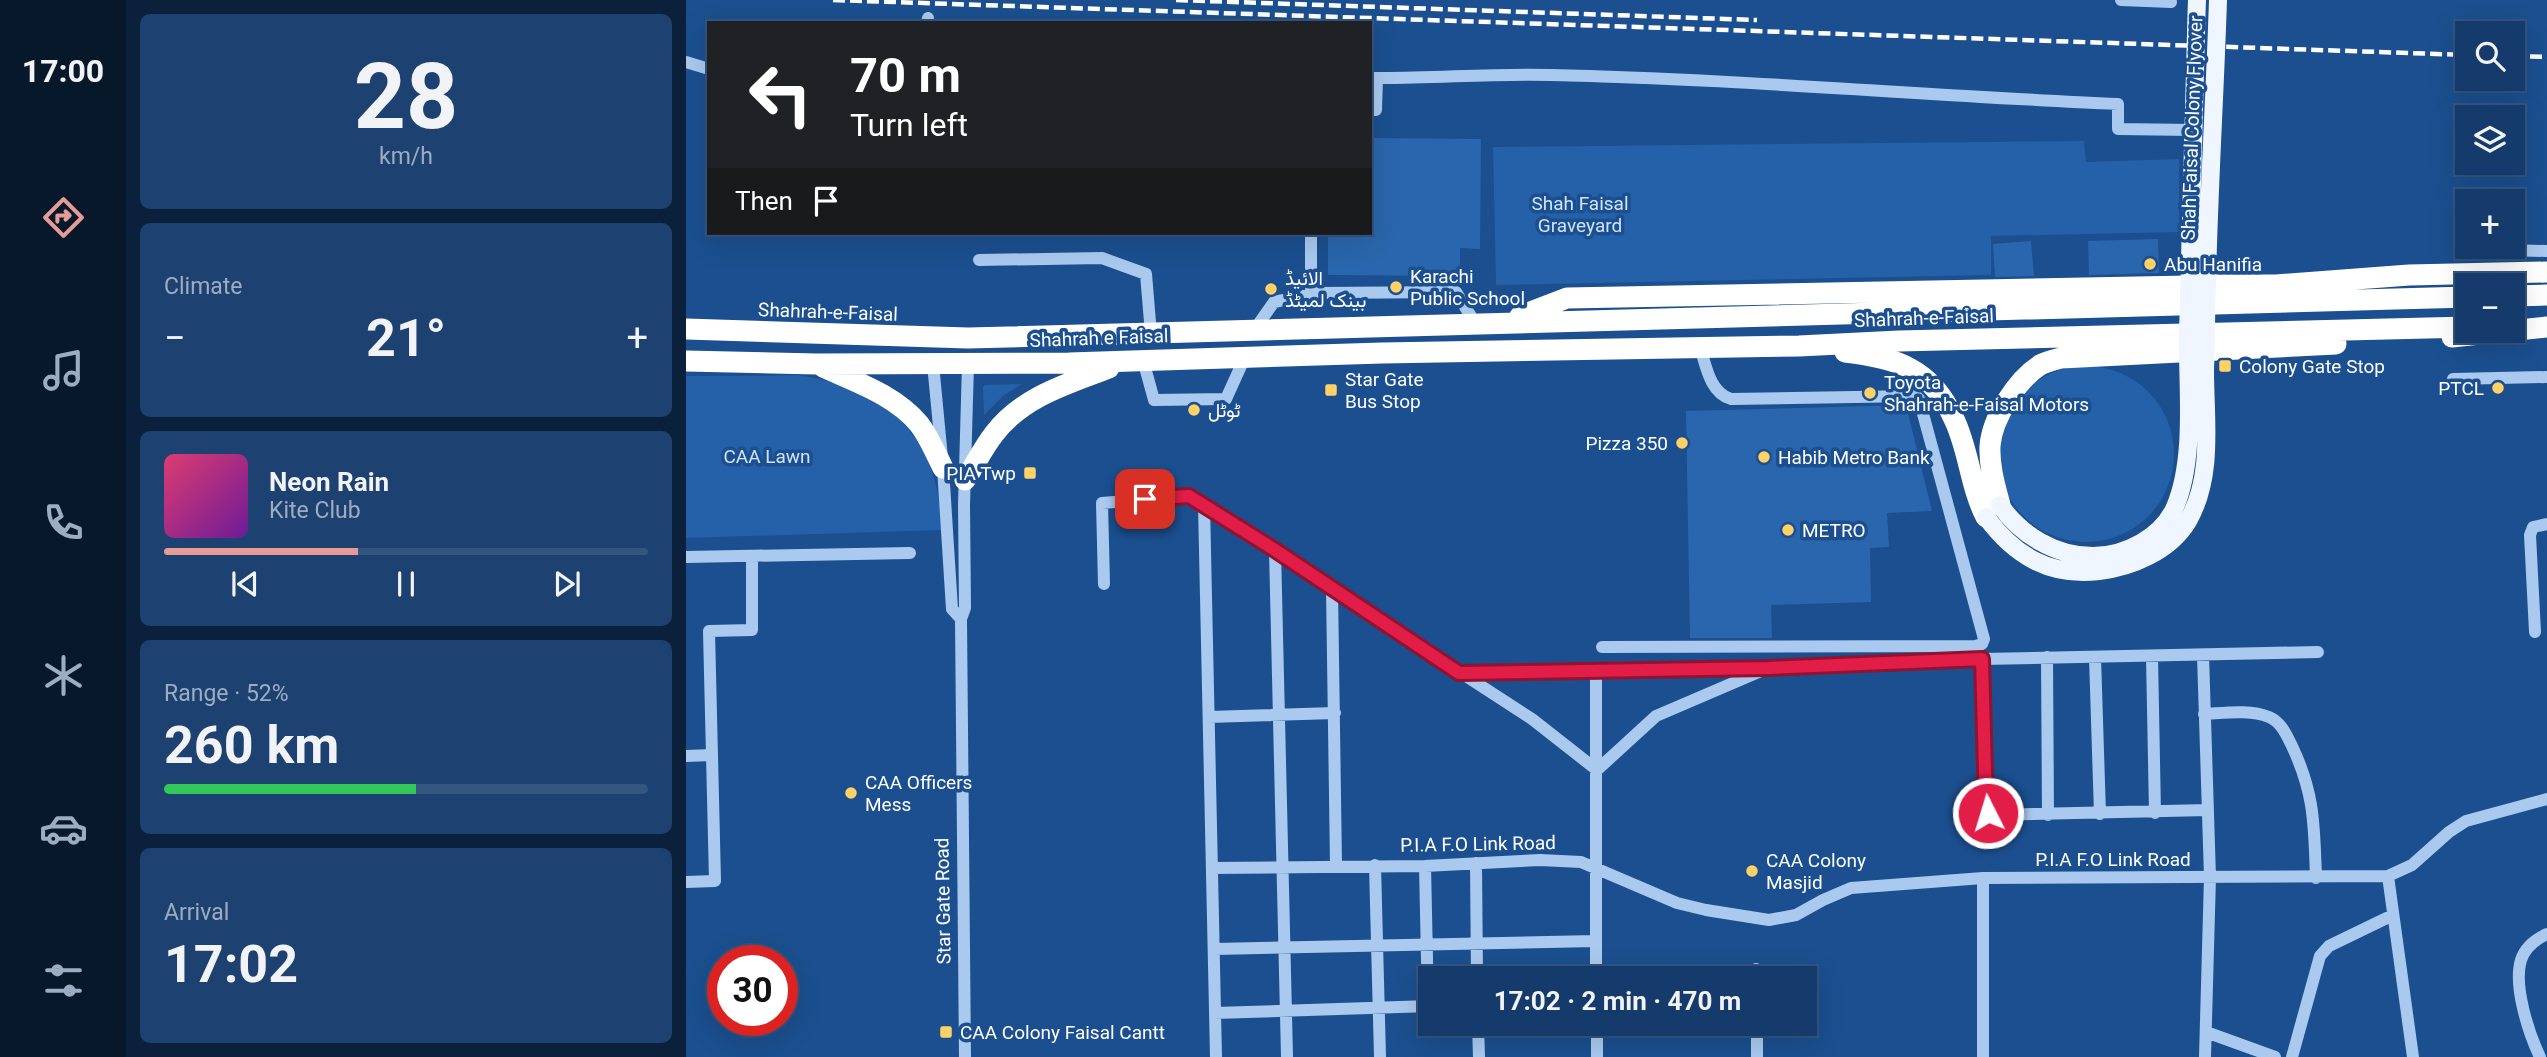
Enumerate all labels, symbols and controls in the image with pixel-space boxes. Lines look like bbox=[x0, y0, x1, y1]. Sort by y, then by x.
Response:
street label: Shah Faisal Colony Flyover bbox=[2177, 15, 2207, 241]
map controls bbox=[2455, 21, 2525, 343]
button: search bbox=[2455, 21, 2525, 91]
text: 28 bbox=[354, 44, 458, 150]
text: 70 m bbox=[850, 47, 961, 104]
icon: left bbox=[735, 49, 826, 140]
text: 17:00 bbox=[22, 52, 104, 90]
button: layers bbox=[2455, 105, 2525, 175]
text: Turn left bbox=[850, 106, 968, 144]
text: km/h bbox=[379, 143, 433, 170]
icon: arrive bbox=[807, 182, 845, 220]
text: Then bbox=[735, 186, 793, 216]
button: + bbox=[2455, 189, 2525, 259]
park label: Shah Faisal Graveyard bbox=[1531, 192, 1629, 237]
icon: directions bbox=[39, 193, 88, 242]
place label: Abu Hanifia bbox=[2164, 253, 2262, 276]
marker: Abu Hanifia bbox=[2142, 256, 2158, 272]
place label: Karachi Public School bbox=[1410, 265, 1525, 310]
place label: الائیڈ بینک لمیٹڈ bbox=[1285, 267, 1366, 312]
text: Climate bbox=[164, 273, 243, 300]
button: − bbox=[2455, 273, 2525, 343]
marker: Karachi Public School bbox=[1388, 279, 1404, 295]
marker: الائیڈ بینک لمیٹڈ bbox=[1263, 281, 1279, 297]
street label: Shahrah-e-Faisal bbox=[758, 298, 898, 326]
street label: Shahrah-e-Faisal bbox=[1854, 304, 1994, 332]
text: 21° bbox=[366, 308, 446, 369]
text: − bbox=[164, 316, 186, 360]
text: + bbox=[626, 316, 648, 360]
street label: Shahrah e Faisal bbox=[1029, 324, 1169, 352]
icon: music bbox=[39, 346, 88, 395]
place label: Colony Gate Stop bbox=[2239, 355, 2385, 378]
marker: Colony Gate Stop bbox=[2217, 358, 2233, 374]
place label: Star Gate Bus Stop bbox=[1345, 368, 1424, 413]
place label: Toyota Shahrah-e-Faisal Motors bbox=[1884, 371, 2089, 416]
place label: PTCL bbox=[2438, 377, 2484, 400]
marker: PTCL bbox=[2490, 380, 2506, 396]
marker: Star Gate Bus Stop bbox=[1323, 382, 1339, 398]
marker: Toyota Shahrah-e-Faisal Motors bbox=[1862, 385, 1878, 401]
place label: ٹوٹل bbox=[1208, 399, 1241, 422]
marker: ٹوٹل bbox=[1186, 402, 1202, 418]
place label: Pizza 350 bbox=[1585, 432, 1668, 455]
marker: Pizza 350 bbox=[1674, 435, 1690, 451]
park label: CAA Lawn bbox=[723, 445, 811, 468]
place label: Habib Metro Bank bbox=[1778, 446, 1930, 469]
marker: Habib Metro Bank bbox=[1756, 449, 1772, 465]
place label: PIA Twp bbox=[946, 462, 1016, 485]
marker: PIA Twp bbox=[1022, 465, 1038, 481]
text: Neon Rain bbox=[269, 467, 389, 497]
pin bbox=[1115, 469, 1175, 529]
icon: arrive bbox=[1126, 480, 1164, 518]
text: Kite Club bbox=[269, 497, 361, 524]
icon: phone bbox=[39, 498, 88, 547]
place label: METRO bbox=[1802, 519, 1866, 542]
marker: METRO bbox=[1780, 522, 1796, 538]
icon: previous bbox=[226, 565, 264, 603]
icon: pause bbox=[387, 565, 425, 603]
icon: next bbox=[548, 565, 586, 603]
icon: climate bbox=[39, 651, 88, 700]
text: Range · 52% bbox=[164, 680, 289, 707]
text: 260 km bbox=[164, 715, 339, 776]
place label: CAA Officers Mess bbox=[865, 771, 972, 816]
position arrow bbox=[1951, 776, 2025, 850]
marker: CAA Officers Mess bbox=[843, 785, 859, 801]
icon: car bbox=[39, 804, 88, 853]
street label: P.I.A F.O Link Road bbox=[1400, 831, 1556, 857]
street label: Star Gate Road bbox=[930, 837, 956, 965]
street label: P.I.A F.O Link Road bbox=[2035, 848, 2191, 871]
place label: CAA Colony Masjid bbox=[1766, 849, 1866, 894]
marker: CAA Colony Masjid bbox=[1744, 863, 1760, 879]
text: Arrival bbox=[164, 899, 229, 926]
text: 17:02 bbox=[164, 934, 298, 995]
speed limit sign: 30 bbox=[707, 945, 798, 1036]
icon: filters bbox=[39, 956, 88, 1005]
text: 17:02 · 2 min · 470 m bbox=[1494, 986, 1741, 1016]
place label: CAA Colony Faisal Cantt bbox=[960, 1021, 1165, 1044]
marker: CAA Colony Faisal Cantt bbox=[938, 1024, 954, 1040]

